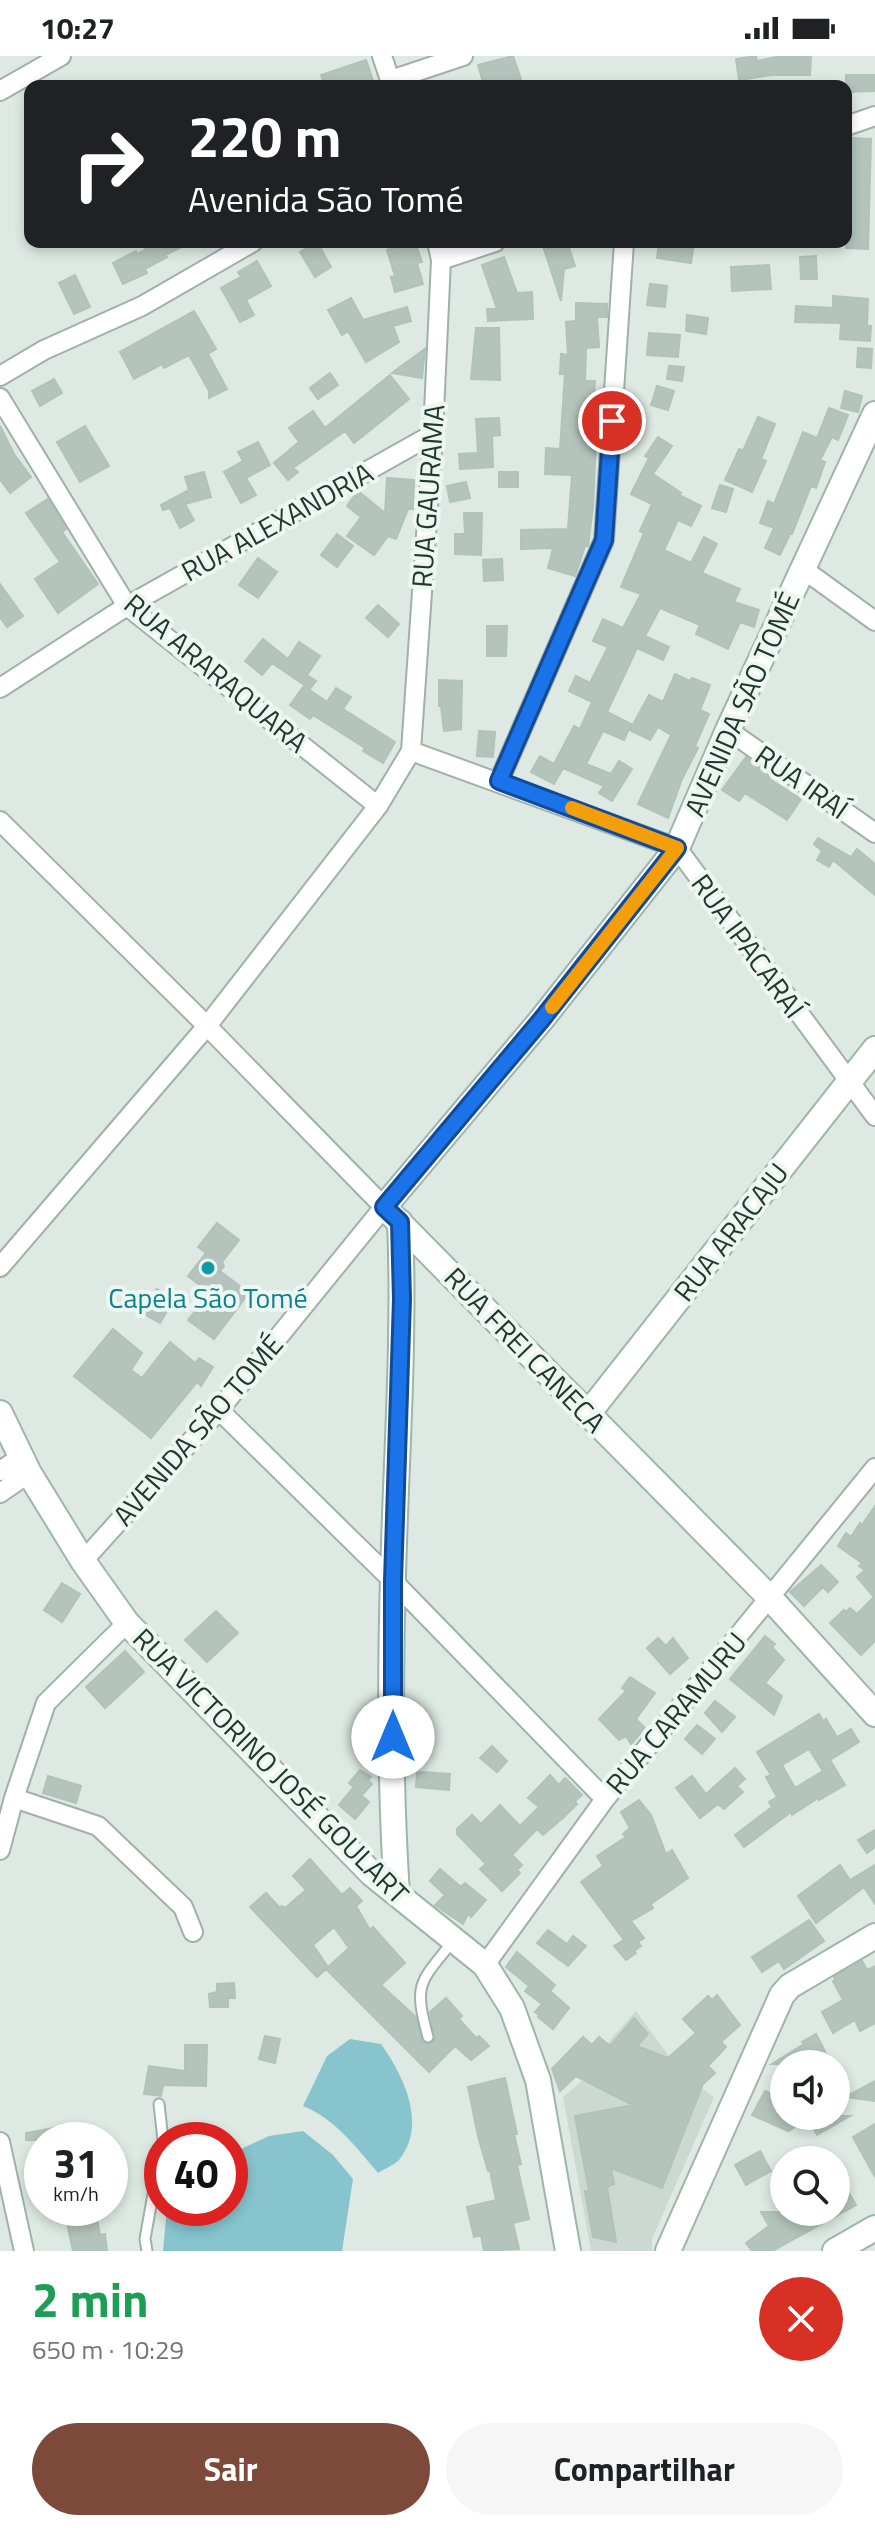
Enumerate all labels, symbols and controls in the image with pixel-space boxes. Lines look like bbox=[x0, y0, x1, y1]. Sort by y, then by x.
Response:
text: 10:27 bbox=[40, 5, 115, 51]
text: 220 m bbox=[188, 94, 341, 179]
icon: right bbox=[56, 112, 160, 216]
text: Avenida São Tomé bbox=[188, 171, 464, 226]
pin bbox=[578, 387, 646, 455]
icon: arrive bbox=[590, 399, 634, 443]
street label: RUA GAURAMA bbox=[400, 403, 455, 589]
street label: RUA ALEXANDRIA bbox=[173, 451, 381, 592]
street label: RUA ARARAQUARA bbox=[115, 583, 318, 763]
street label: AVENIDA SÃO TOMÉ bbox=[673, 585, 810, 823]
street label: RUA IRAÍ bbox=[747, 734, 859, 830]
street label: RUA IPACARAÍ bbox=[681, 865, 816, 1028]
street label: RUA ARACAJU bbox=[663, 1153, 799, 1310]
street label: RUA FREI CANECA bbox=[435, 1257, 616, 1443]
marker: Capela São Tomé bbox=[199, 1259, 217, 1277]
place label: Capela São Tomé bbox=[108, 1276, 308, 1319]
street label: AVENIDA SÃO TOMÉ bbox=[102, 1324, 293, 1535]
street label: RUA VICTORINO JOSÉ GOULART bbox=[123, 1618, 420, 1914]
street label: RUA CARAMURU bbox=[595, 1622, 757, 1803]
position arrow bbox=[351, 1695, 435, 1779]
map controls bbox=[770, 2050, 850, 2226]
button: sound bbox=[770, 2050, 850, 2130]
speed limit sign: 40 bbox=[144, 2122, 248, 2226]
text: 31 bbox=[54, 2133, 98, 2194]
button: search bbox=[770, 2146, 850, 2226]
text: km/h bbox=[53, 2178, 99, 2209]
text: 2 min bbox=[32, 2263, 149, 2336]
button: close bbox=[759, 2277, 843, 2361]
text: 650 m · 10:29 bbox=[32, 2330, 184, 2369]
button: Sair bbox=[32, 2423, 430, 2515]
button: Compartilhar bbox=[446, 2423, 843, 2515]

